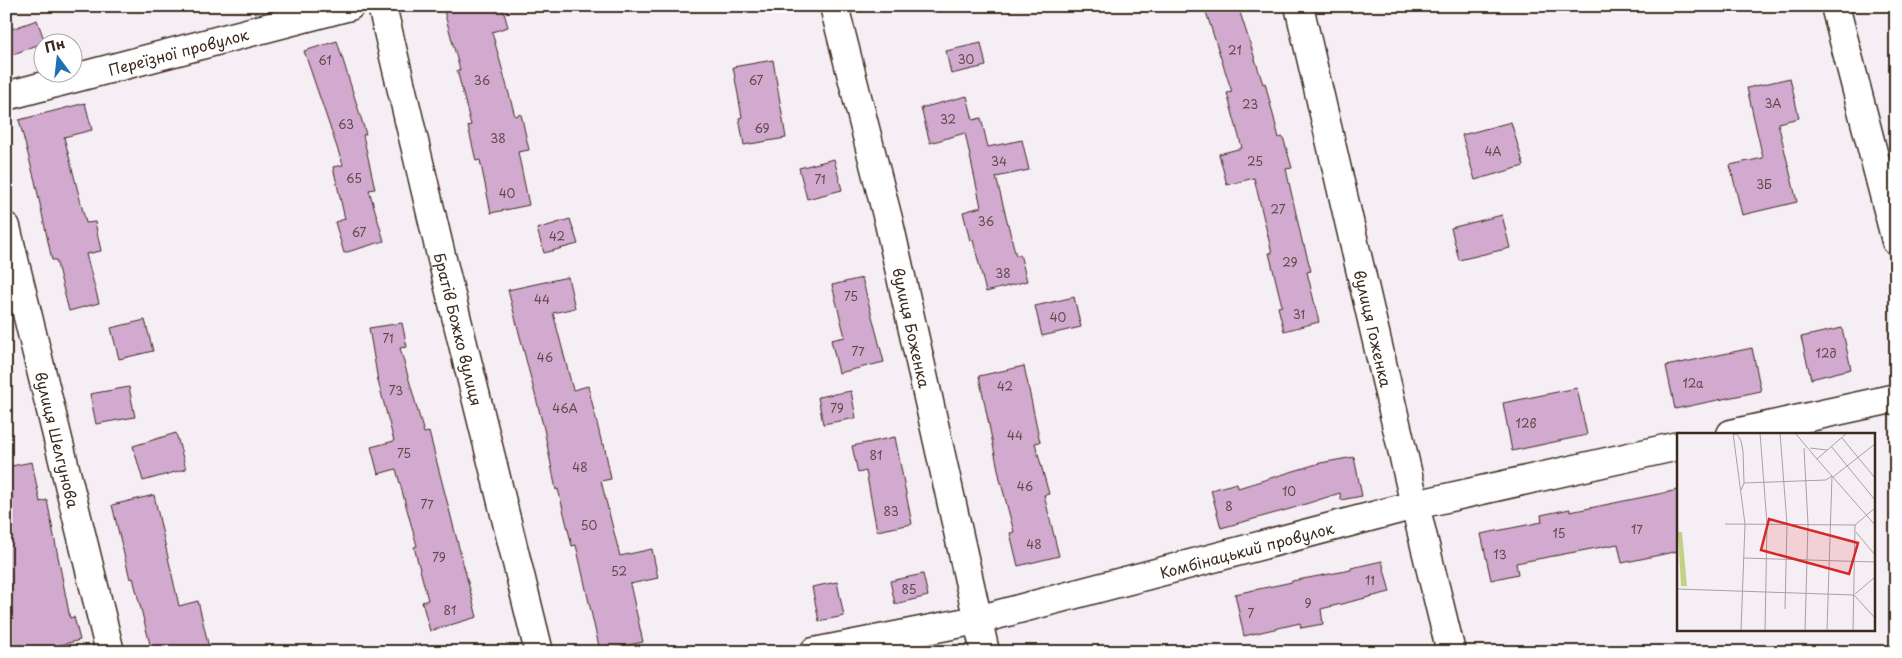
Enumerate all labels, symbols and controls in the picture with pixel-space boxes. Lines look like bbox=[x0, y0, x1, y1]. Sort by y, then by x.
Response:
street label: Переїзної провулок bbox=[106, 22, 251, 80]
north arrow bbox=[32, 32, 82, 82]
text: Пн bbox=[42, 32, 67, 58]
house number: 21 bbox=[1228, 41, 1242, 59]
house number: 30 bbox=[958, 50, 975, 68]
house number: 61 bbox=[318, 51, 332, 69]
house number: 36 bbox=[474, 71, 490, 89]
house number: 67 bbox=[749, 71, 764, 89]
house number: 3А bbox=[1764, 94, 1782, 112]
house number: 23 bbox=[1242, 95, 1258, 113]
house number: 32 bbox=[940, 110, 956, 128]
house number: 63 bbox=[338, 115, 354, 133]
house number: 69 bbox=[754, 119, 770, 137]
house number: 38 bbox=[490, 129, 506, 147]
house number: 4А bbox=[1484, 142, 1502, 160]
house number: 34 bbox=[991, 152, 1007, 170]
house number: 25 bbox=[1247, 152, 1263, 170]
house number: 65 bbox=[346, 169, 362, 187]
house number: 71 bbox=[814, 170, 826, 188]
house number: 3Б bbox=[1756, 175, 1772, 193]
house number: 40 bbox=[499, 184, 516, 202]
house number: 27 bbox=[1271, 200, 1286, 218]
house number: 36 bbox=[978, 212, 994, 230]
house number: 67 bbox=[352, 223, 367, 241]
house number: 42 bbox=[549, 227, 565, 245]
street label: Братів Божко вулиця bbox=[429, 250, 489, 408]
house number: 29 bbox=[1282, 253, 1298, 271]
house number: 38 bbox=[995, 264, 1011, 282]
street label: вулиця Боженка bbox=[888, 265, 937, 391]
street label: вулиця Гоженка bbox=[1349, 268, 1399, 390]
house number: 75 bbox=[844, 287, 858, 305]
house number: 44 bbox=[534, 290, 550, 308]
house number: 31 bbox=[1293, 305, 1305, 323]
house number: 40 bbox=[1050, 308, 1067, 326]
house number: 71 bbox=[382, 329, 394, 347]
house number: 77 bbox=[851, 342, 865, 360]
house number: 12д bbox=[1816, 344, 1836, 362]
house number: 46 bbox=[537, 348, 553, 366]
street label: вулиця Шелгунова bbox=[30, 369, 86, 511]
house number: 12а bbox=[1682, 374, 1704, 392]
house number: 42 bbox=[997, 377, 1013, 395]
house number: 73 bbox=[389, 381, 403, 399]
house number: 46А bbox=[552, 399, 578, 417]
house number: 79 bbox=[830, 399, 844, 417]
house number: 12в bbox=[1516, 414, 1536, 432]
house number: 44 bbox=[1007, 426, 1023, 444]
inset map bbox=[1677, 433, 1874, 630]
house number: 75 bbox=[397, 444, 411, 462]
house number: 81 bbox=[870, 446, 882, 464]
house number: 48 bbox=[572, 458, 588, 476]
house number: 46 bbox=[1017, 477, 1033, 495]
house number: 10 bbox=[1282, 482, 1296, 500]
house number: 77 bbox=[420, 495, 434, 513]
house number: 8 bbox=[1225, 497, 1233, 515]
house number: 83 bbox=[883, 502, 899, 520]
street label: Комбінацький провулок bbox=[1157, 515, 1336, 583]
house number: 50 bbox=[581, 516, 597, 534]
house number: 17 bbox=[1631, 520, 1643, 538]
house number: 15 bbox=[1552, 524, 1566, 542]
house number: 48 bbox=[1026, 535, 1042, 553]
house number: 13 bbox=[1493, 545, 1507, 563]
house number: 79 bbox=[432, 548, 446, 566]
house number: 52 bbox=[611, 562, 627, 580]
house number: 11 bbox=[1365, 571, 1375, 589]
house number: 85 bbox=[902, 580, 916, 598]
house number: 9 bbox=[1304, 594, 1312, 612]
house number: 81 bbox=[444, 601, 456, 619]
house number: 7 bbox=[1248, 604, 1255, 622]

